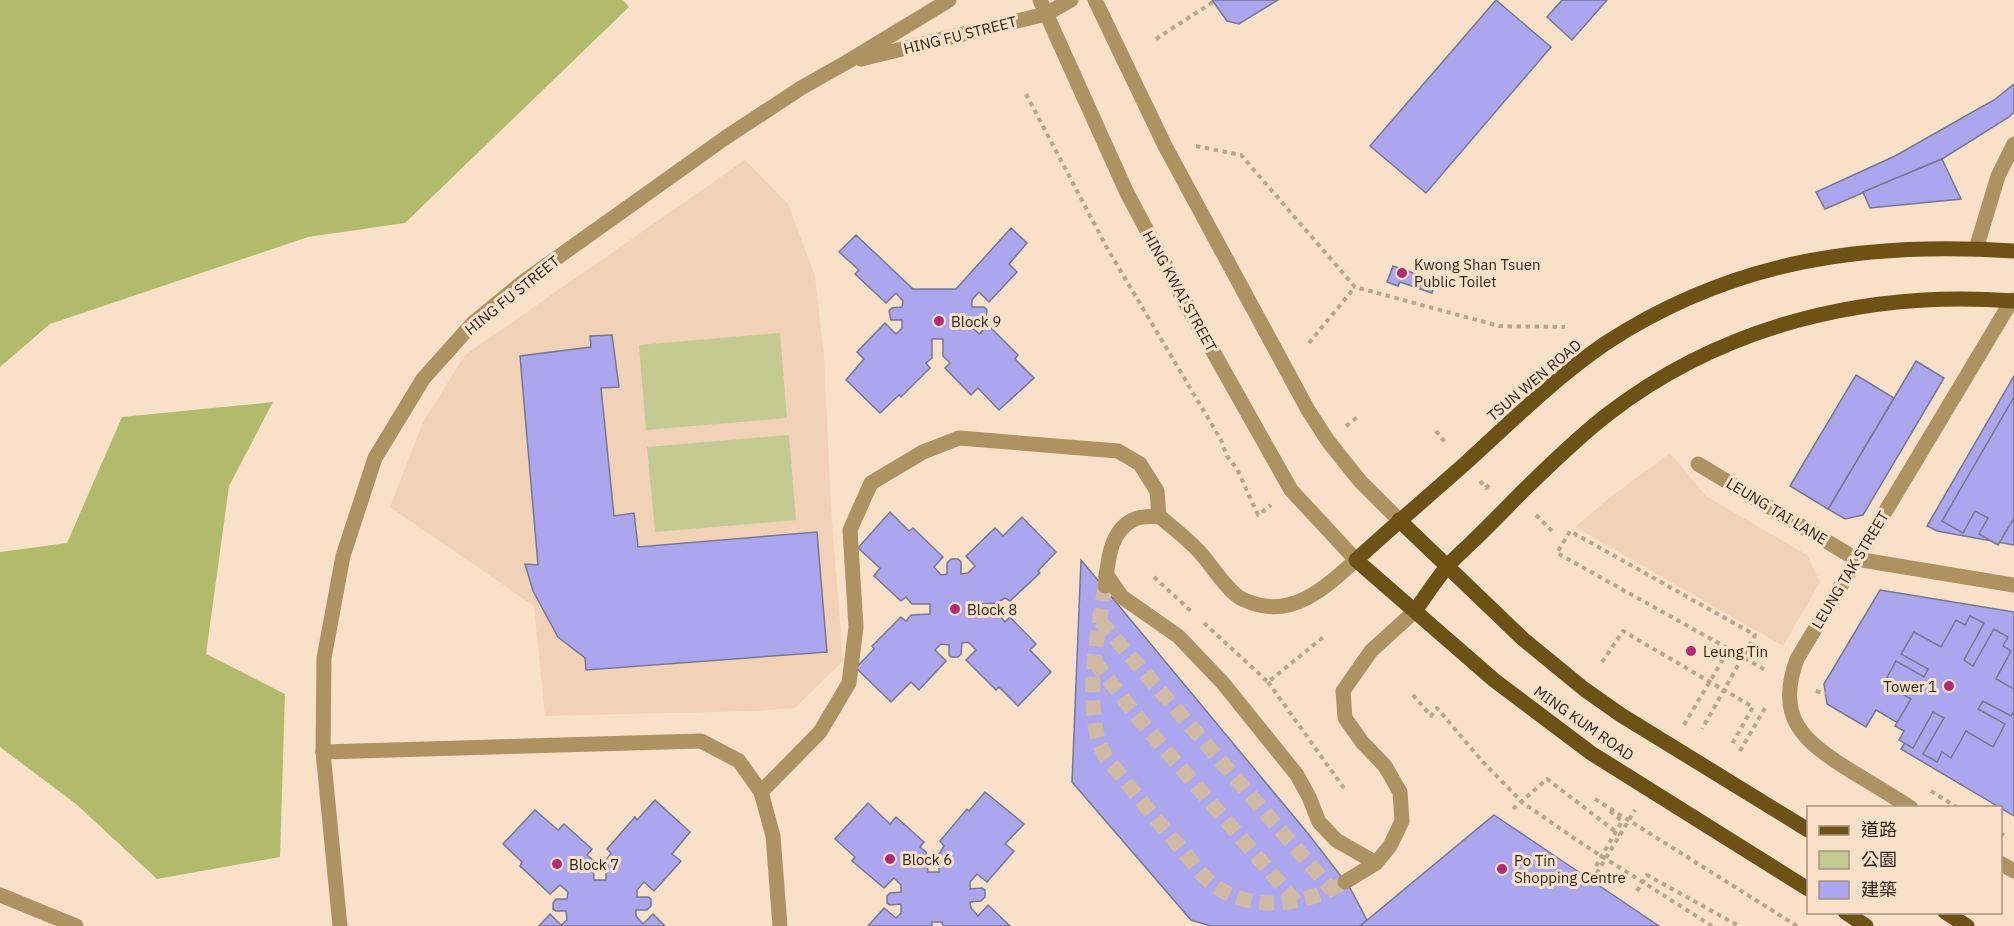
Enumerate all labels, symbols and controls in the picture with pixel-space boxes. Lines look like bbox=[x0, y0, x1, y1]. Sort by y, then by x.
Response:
street label: HING FU STREET bbox=[901, 12, 1019, 58]
street label: HING KWAI STREET bbox=[1139, 227, 1221, 355]
street label: HING FU STREET bbox=[461, 251, 563, 339]
place label: Kwong Shan Tsuen Public Toilet bbox=[1414, 255, 1541, 291]
marker: Kwong Shan Tsuen Public Toilet bbox=[1395, 266, 1409, 280]
place label: Block 9 bbox=[951, 312, 1001, 331]
marker: Block 9 bbox=[932, 314, 946, 328]
street label: TSUN WEN ROAD bbox=[1483, 335, 1585, 425]
street label: LEUNG TAI LANE bbox=[1723, 473, 1831, 549]
street label: LEUNG TAK STREET bbox=[1807, 507, 1893, 632]
place label: Block 8 bbox=[967, 600, 1017, 619]
marker: Block 8 bbox=[948, 602, 962, 616]
place label: Leung Tin bbox=[1703, 642, 1768, 661]
marker: Leung Tin bbox=[1684, 644, 1698, 658]
place label: Tower 1 bbox=[1883, 677, 1937, 696]
marker: Tower 1 bbox=[1942, 679, 1956, 693]
street label: MING KUM ROAD bbox=[1530, 681, 1638, 765]
legend bbox=[1807, 806, 2002, 914]
text: 道路 bbox=[1861, 818, 1897, 841]
text: 公園 bbox=[1861, 848, 1897, 871]
place label: Block 6 bbox=[902, 850, 952, 869]
place label: Po Tin Shopping Centre bbox=[1514, 851, 1626, 887]
marker: Block 6 bbox=[883, 852, 897, 866]
place label: Block 7 bbox=[569, 855, 619, 874]
marker: Block 7 bbox=[550, 857, 564, 871]
marker: Po Tin Shopping Centre bbox=[1495, 862, 1509, 876]
text: 建築 bbox=[1861, 878, 1897, 901]

